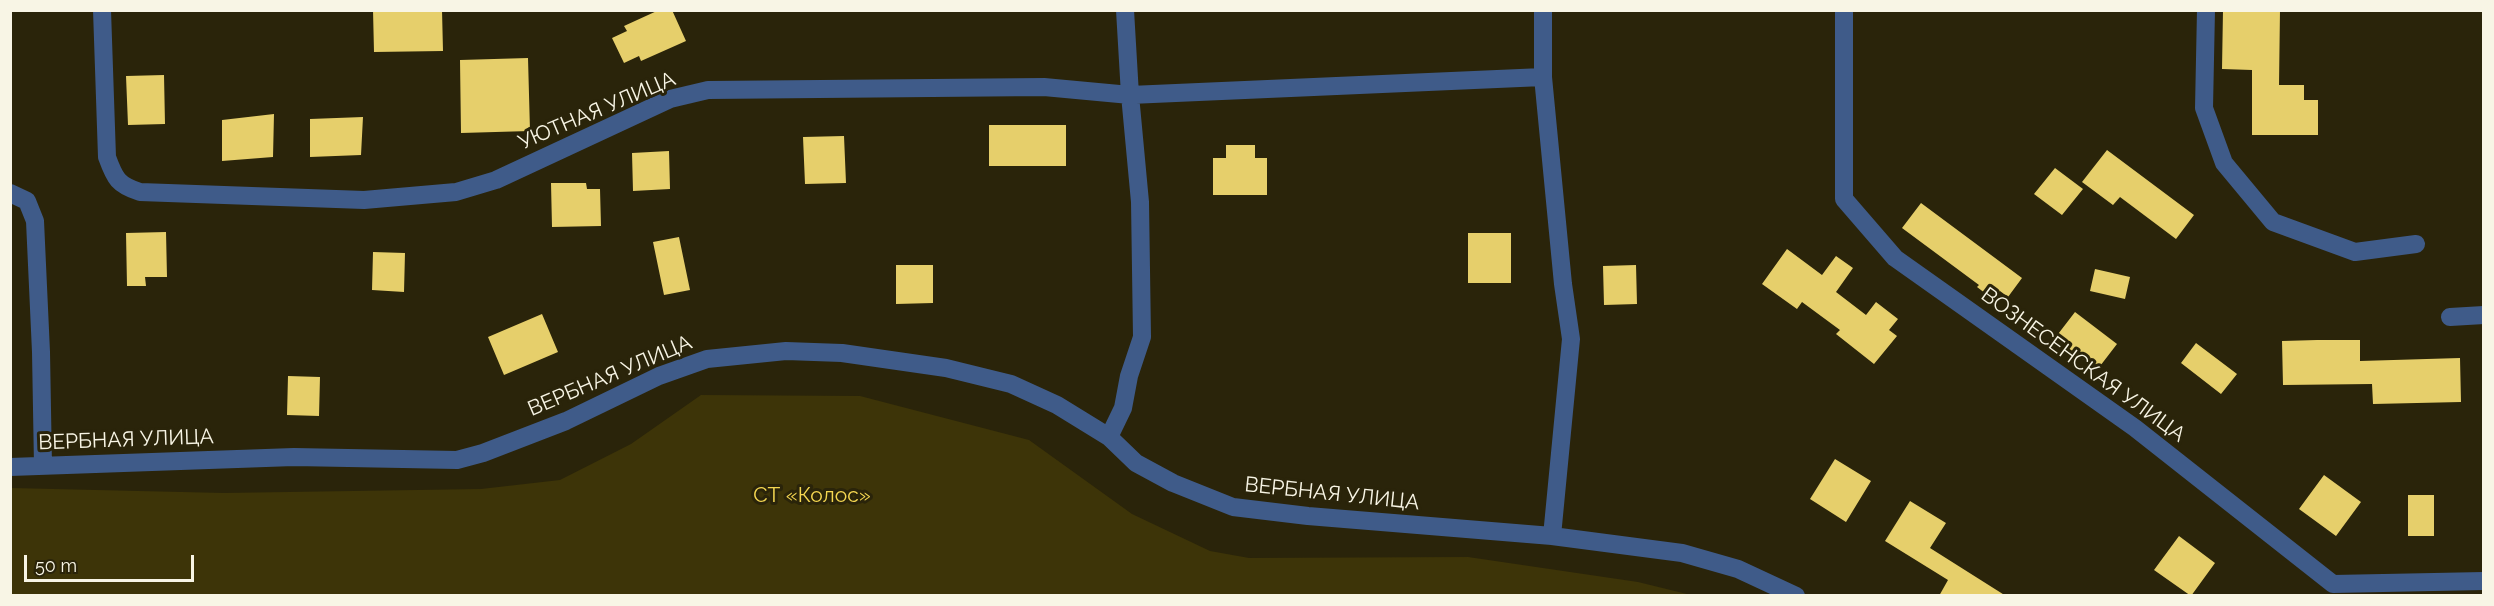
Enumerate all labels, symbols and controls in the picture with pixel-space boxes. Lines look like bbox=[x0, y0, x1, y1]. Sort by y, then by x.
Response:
street label: УЮТНАЯ УЛИЦА bbox=[515, 67, 679, 155]
street label: ВОЗНЕСЕНСКАЯ УЛИЦА bbox=[1976, 282, 2190, 448]
street label: ВЕРБНАЯ УЛИЦА bbox=[524, 330, 696, 422]
street label: ВЕРБНАЯ УЛИЦА bbox=[38, 424, 214, 456]
street label: ВЕРБНАЯ УЛИЦА bbox=[1243, 472, 1421, 516]
park label: СТ «Колос» bbox=[753, 483, 871, 509]
scale bar bbox=[27, 543, 196, 581]
text: 50 m bbox=[35, 555, 77, 576]

